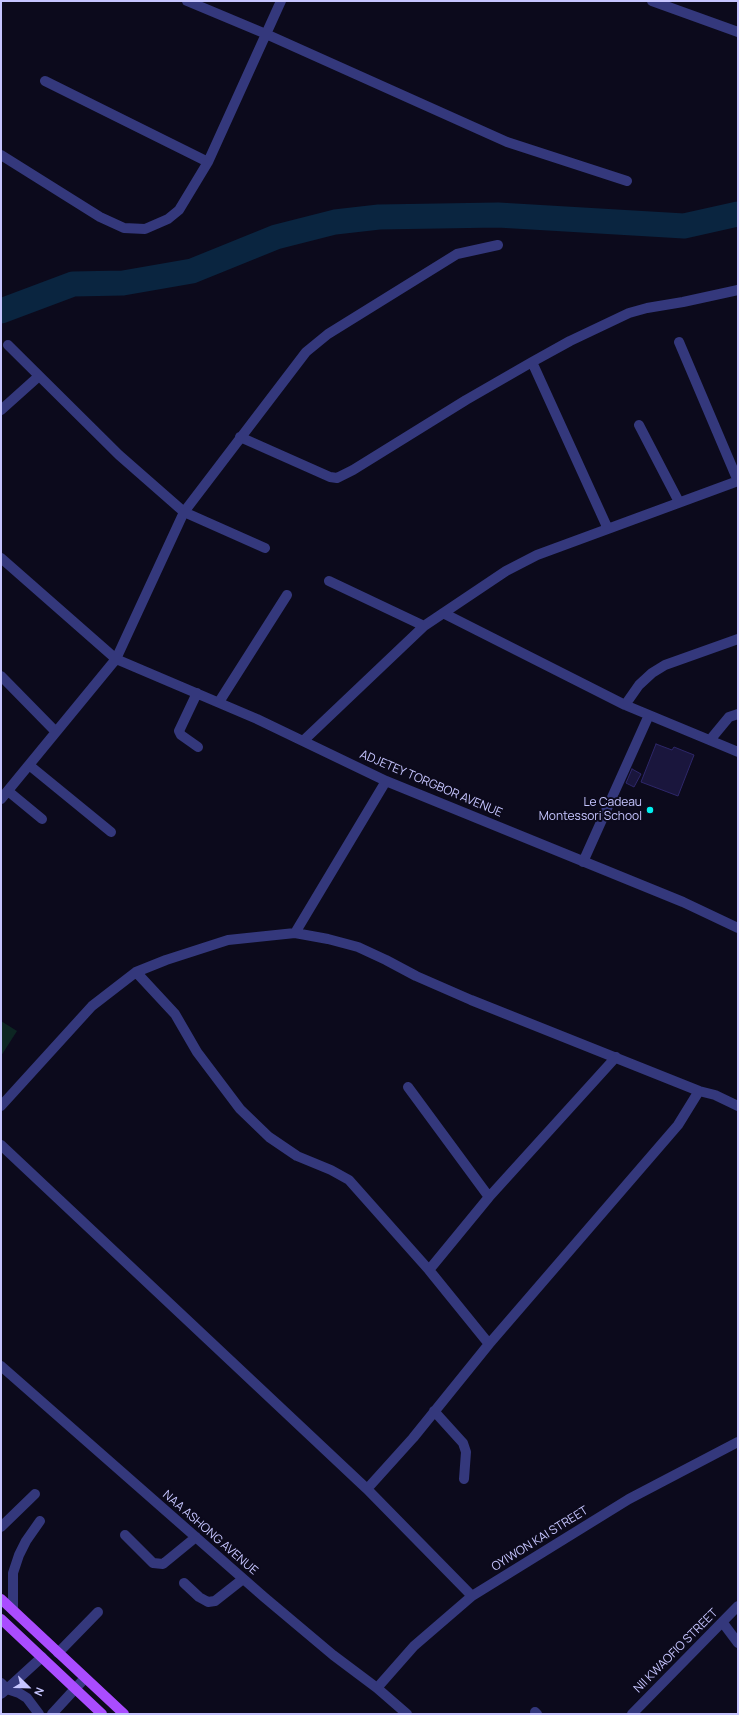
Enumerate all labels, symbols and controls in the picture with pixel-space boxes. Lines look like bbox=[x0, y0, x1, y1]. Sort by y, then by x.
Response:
street label: ADJETEY TORGBOR AVENUE bbox=[358, 747, 504, 821]
place label: Le Cadeau Montessori School bbox=[539, 796, 642, 824]
marker: Le Cadeau Montessori School bbox=[645, 805, 655, 815]
street label: NAA ASHONG AVENUE bbox=[159, 1488, 261, 1578]
street label: OYIWON KAI STREET bbox=[489, 1504, 591, 1574]
street label: NII KWAOFIO STREET bbox=[631, 1606, 721, 1696]
north arrow bbox=[8, 1667, 48, 1707]
text: N bbox=[31, 1685, 48, 1698]

